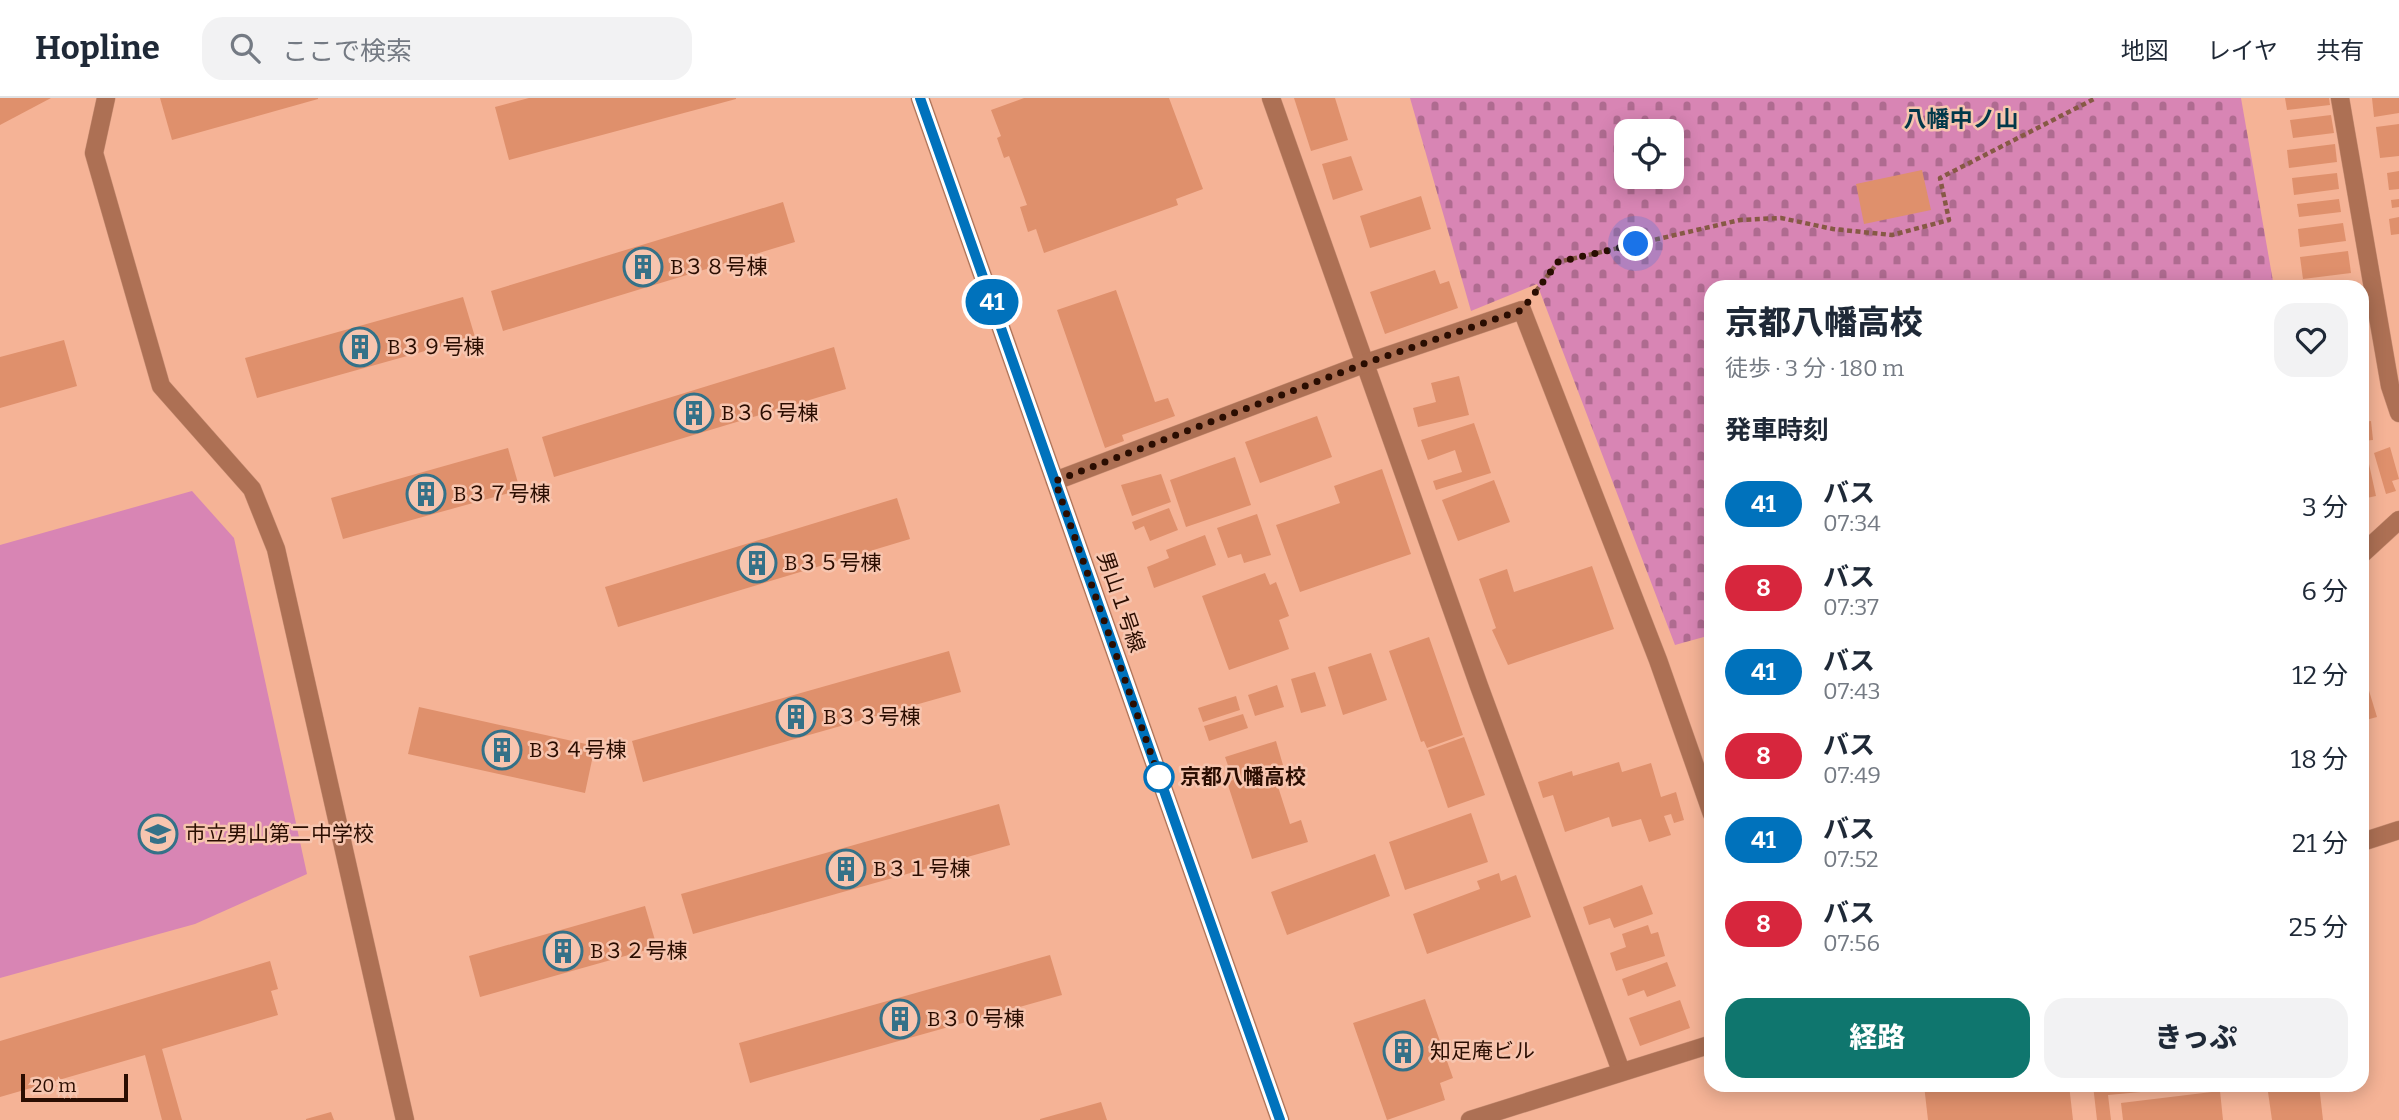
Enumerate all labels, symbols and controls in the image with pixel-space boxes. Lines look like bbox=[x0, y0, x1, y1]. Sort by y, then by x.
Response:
search box bbox=[202, 17, 692, 80]
text: Hopline bbox=[35, 28, 160, 68]
icon: search bbox=[226, 29, 264, 67]
text: ここで検索 bbox=[282, 36, 412, 67]
text: 地図 bbox=[2121, 37, 2169, 65]
text: レイヤ bbox=[2207, 37, 2278, 65]
text: 共有 bbox=[2316, 37, 2364, 65]
district label: 八幡中ノ山 bbox=[1904, 105, 2019, 133]
map controls bbox=[1614, 119, 1684, 189]
button: locate bbox=[1614, 119, 1684, 189]
your location bbox=[1618, 226, 1653, 261]
building icon: B３８号棟 bbox=[622, 246, 664, 288]
place label: B３８号棟 bbox=[670, 254, 768, 280]
line badge: 41 bbox=[960, 279, 1024, 325]
text: 41 bbox=[980, 288, 1004, 316]
text: 京都八幡高校 bbox=[1725, 303, 1923, 343]
button: heart bbox=[2274, 303, 2348, 377]
building icon: B３９号棟 bbox=[339, 326, 381, 368]
place label: B３９号棟 bbox=[387, 334, 485, 360]
text: 徒歩 · 3 分 · 180 m bbox=[1725, 354, 1904, 382]
building icon: B３６号棟 bbox=[673, 392, 715, 434]
place label: B３６号棟 bbox=[721, 400, 819, 426]
text: 発車時刻 bbox=[1725, 415, 1829, 446]
building icon: B３７号棟 bbox=[405, 473, 447, 515]
text: バス bbox=[1823, 478, 1875, 509]
place label: B３７号棟 bbox=[453, 481, 551, 507]
text: 41 bbox=[1751, 490, 1776, 518]
text: 3 分 bbox=[2302, 492, 2348, 523]
text: 07:34 bbox=[1823, 509, 1881, 537]
building icon: B３５号棟 bbox=[736, 542, 778, 584]
street label: 男山１号線 bbox=[1092, 548, 1150, 656]
place label: B３５号棟 bbox=[784, 550, 882, 576]
text: バス bbox=[1823, 562, 1875, 593]
text: 8 bbox=[1756, 574, 1771, 602]
text: 6 分 bbox=[2302, 576, 2348, 607]
text: 07:37 bbox=[1823, 593, 1879, 621]
text: バス bbox=[1823, 646, 1875, 677]
text: 41 bbox=[1751, 658, 1776, 686]
text: 12 分 bbox=[2292, 660, 2348, 691]
text: 07:43 bbox=[1823, 677, 1881, 705]
building icon: B３３号棟 bbox=[775, 696, 817, 738]
place label: B３３号棟 bbox=[823, 704, 921, 730]
building icon: B３４号棟 bbox=[481, 729, 523, 771]
text: バス bbox=[1823, 730, 1875, 761]
place label: B３４号棟 bbox=[529, 737, 627, 763]
text: 8 bbox=[1756, 742, 1771, 770]
text: 18 分 bbox=[2291, 744, 2348, 775]
text: 07:49 bbox=[1823, 761, 1881, 789]
marker: 京都八幡高校 bbox=[1144, 762, 1174, 792]
place label: 京都八幡高校 bbox=[1180, 764, 1306, 790]
school or university icon: 市立男山第二中学校 bbox=[137, 813, 179, 855]
text: バス bbox=[1823, 814, 1875, 845]
place label: 市立男山第二中学校 bbox=[185, 821, 374, 847]
text: 41 bbox=[1751, 826, 1776, 854]
text: 21 分 bbox=[2292, 828, 2348, 859]
text: 07:52 bbox=[1823, 845, 1879, 873]
building icon: B３１号棟 bbox=[825, 848, 867, 890]
place label: B３１号棟 bbox=[873, 856, 971, 882]
text: バス bbox=[1823, 898, 1875, 929]
text: 8 bbox=[1756, 910, 1771, 938]
text: 25 分 bbox=[2289, 912, 2348, 943]
text: 07:56 bbox=[1823, 929, 1880, 957]
building icon: B３２号棟 bbox=[542, 930, 584, 972]
place label: B３２号棟 bbox=[590, 938, 688, 964]
building icon: B３０号棟 bbox=[879, 998, 921, 1040]
button: 経路 bbox=[1725, 998, 2030, 1078]
button: きっぷ bbox=[2044, 998, 2348, 1078]
place label: B３０号棟 bbox=[927, 1006, 1025, 1032]
building icon: 知足庵ビル bbox=[1382, 1030, 1424, 1072]
place label: 知足庵ビル bbox=[1430, 1038, 1535, 1064]
scale bar bbox=[21, 1071, 128, 1103]
text: 20 m bbox=[32, 1074, 76, 1097]

